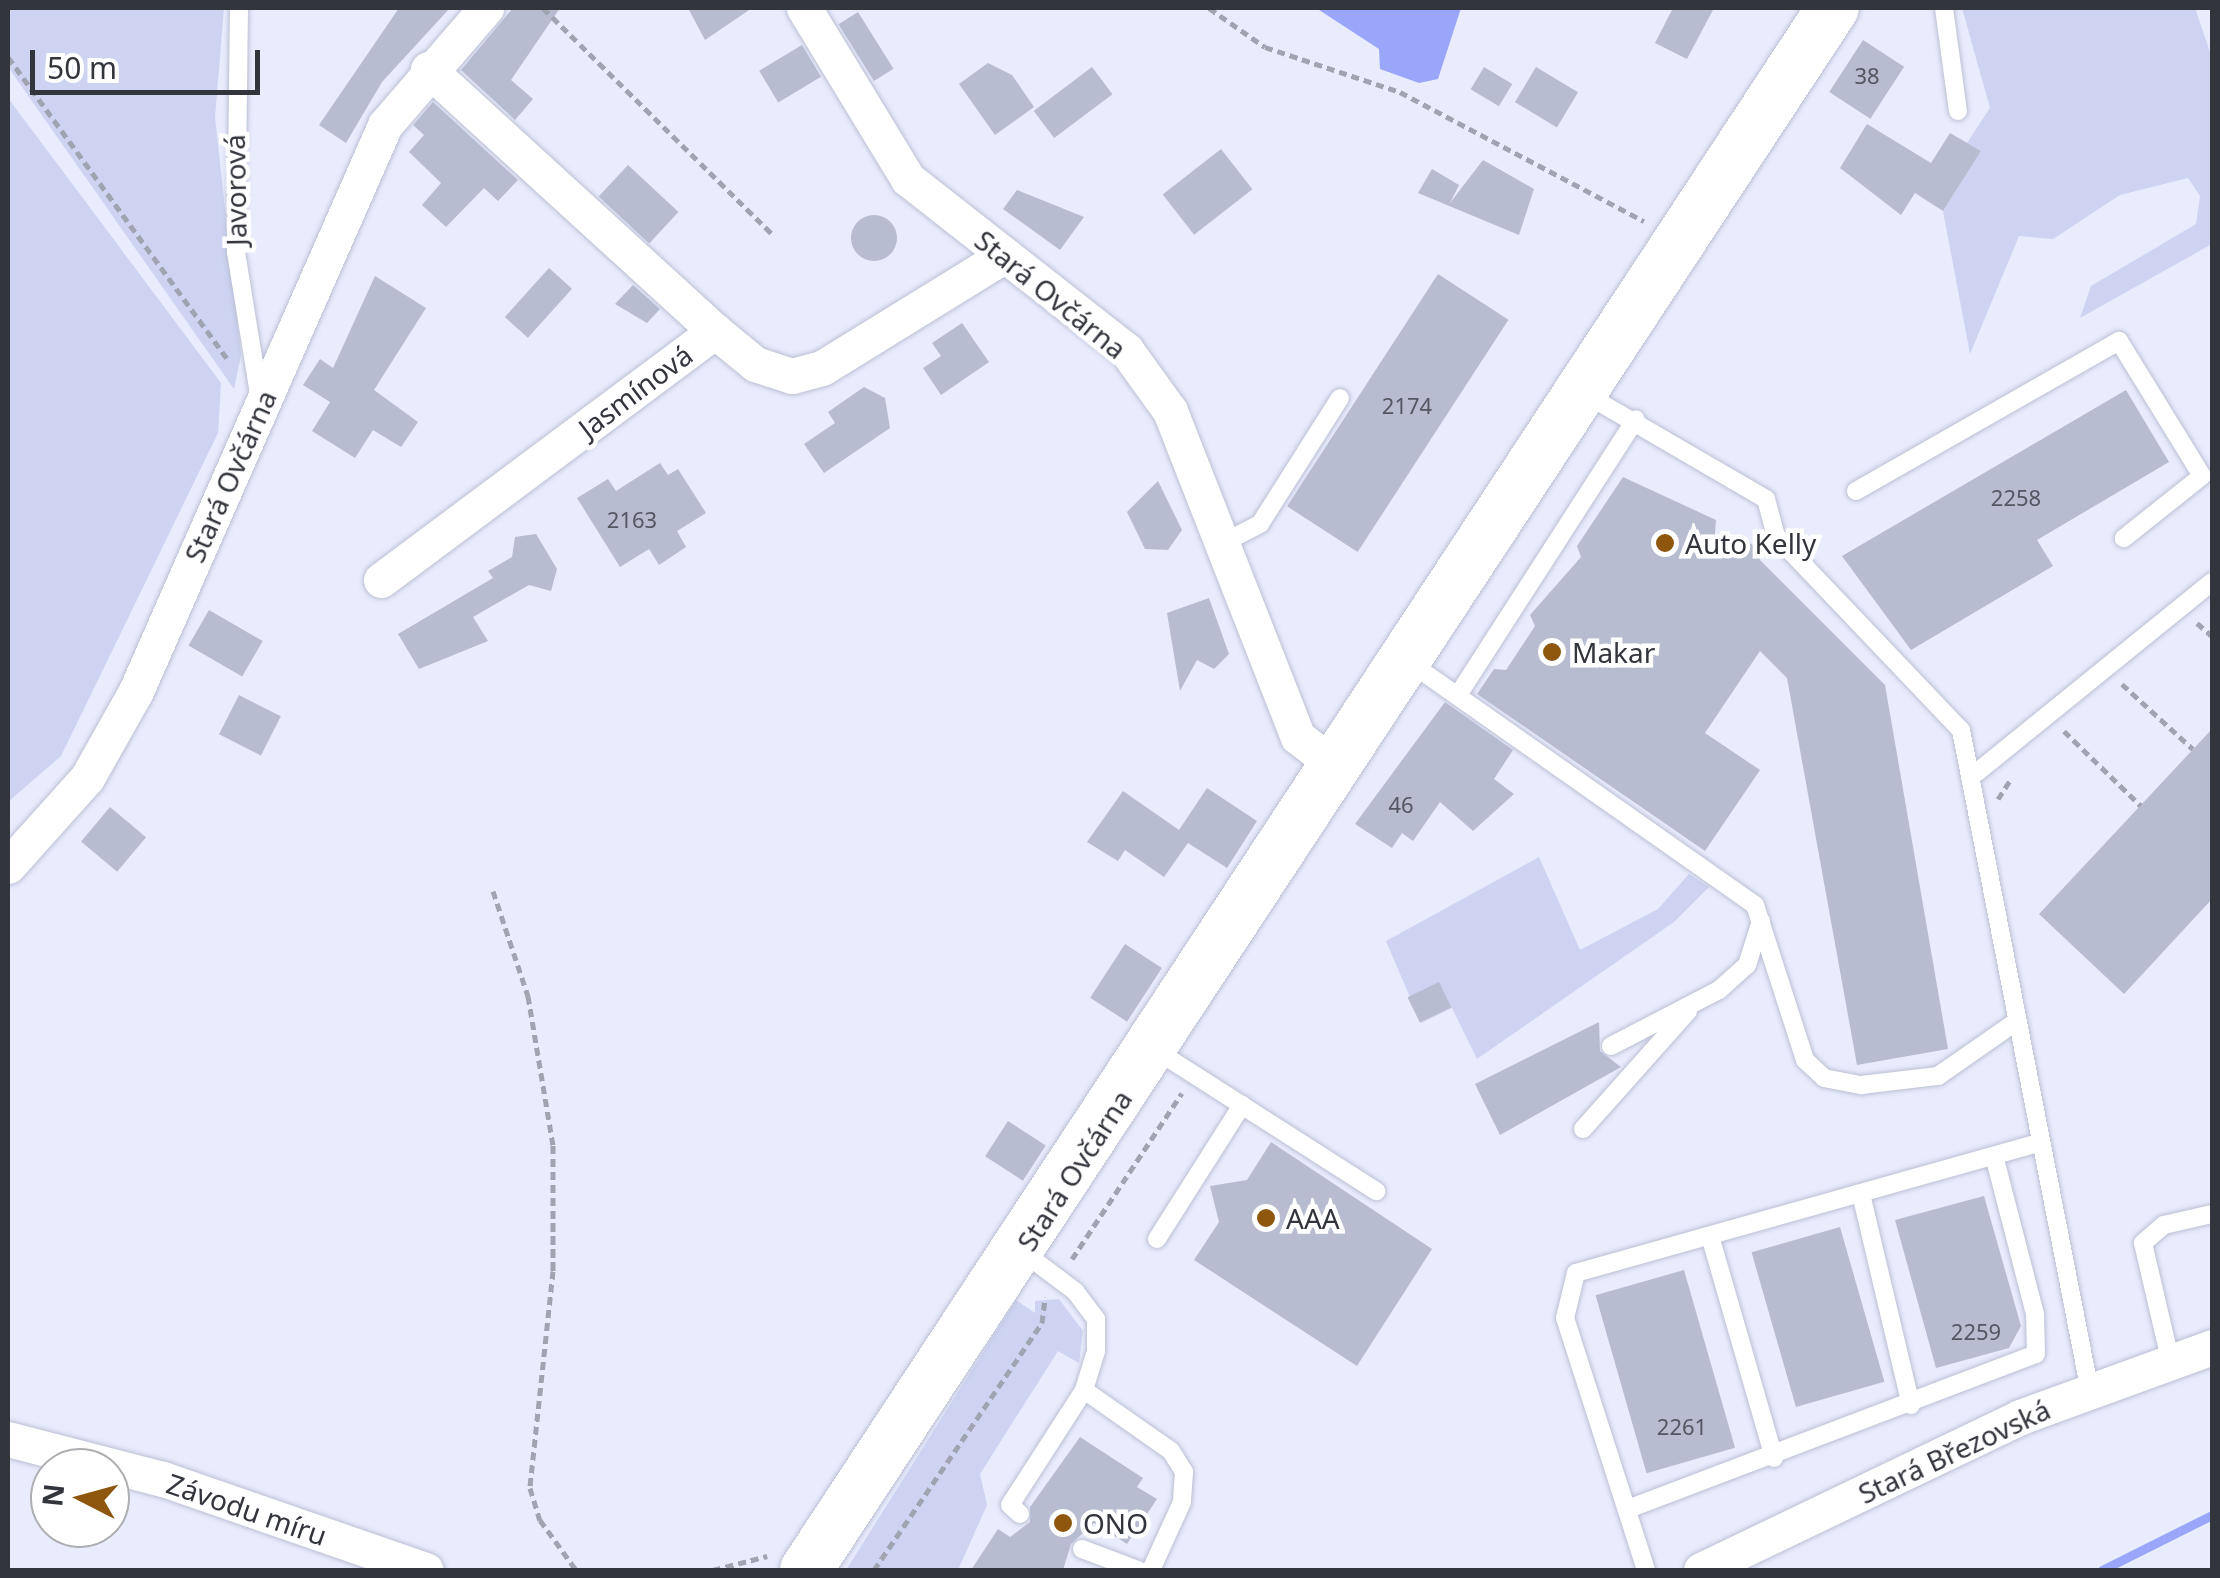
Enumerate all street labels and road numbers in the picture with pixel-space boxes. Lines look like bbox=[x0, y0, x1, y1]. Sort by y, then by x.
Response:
street label: Javorová bbox=[217, 134, 253, 246]
street label: Stará Ovčárna bbox=[969, 223, 1133, 365]
street label: Jasmínová bbox=[571, 337, 699, 445]
street label: Stará Ovčárna bbox=[177, 385, 283, 567]
street label: Stará Ovčárna bbox=[1010, 1083, 1138, 1257]
street label: Stará Březovská bbox=[1853, 1392, 2055, 1510]
street label: Závodu míru bbox=[163, 1466, 331, 1552]

